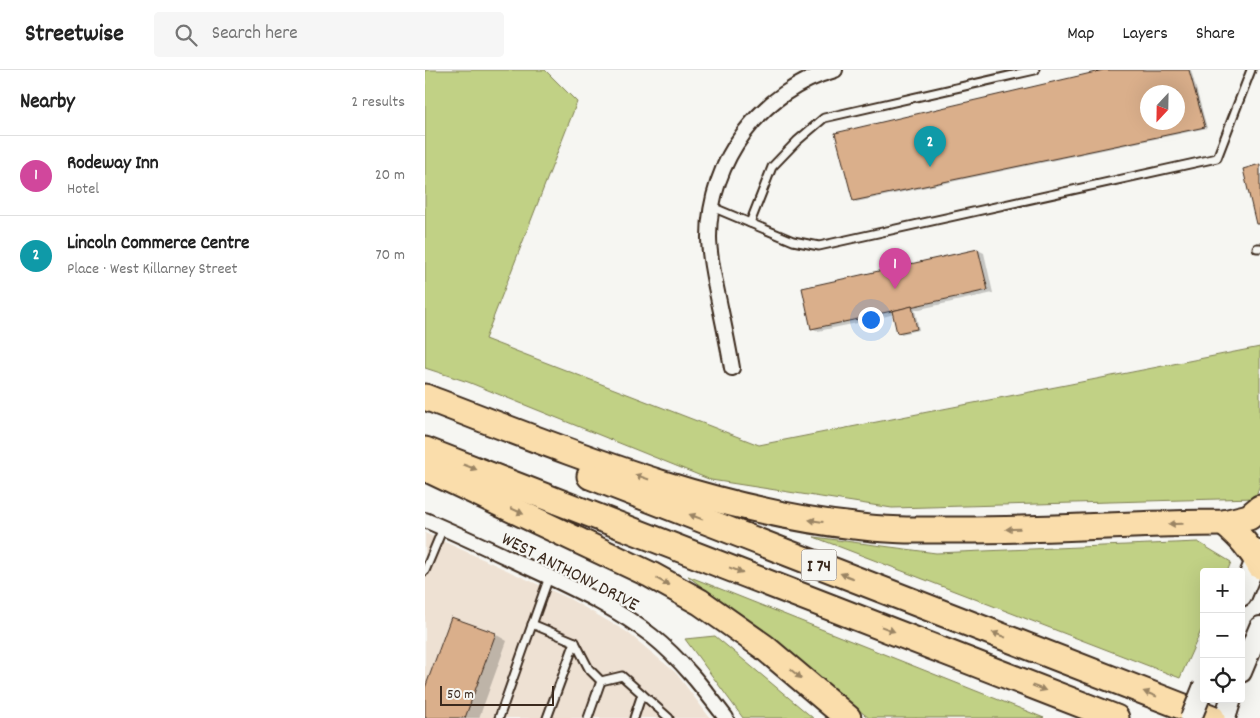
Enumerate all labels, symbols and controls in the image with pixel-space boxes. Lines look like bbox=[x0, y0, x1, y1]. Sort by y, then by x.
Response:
search box bbox=[154, 12, 504, 57]
text: Streetwise bbox=[25, 18, 124, 52]
icon: search bbox=[172, 21, 200, 49]
text: Search here bbox=[212, 21, 298, 48]
text: Map bbox=[1067, 22, 1094, 47]
text: Layers bbox=[1122, 22, 1168, 47]
text: Share bbox=[1196, 22, 1235, 47]
north arrow bbox=[1140, 85, 1185, 130]
text: Nearby bbox=[20, 88, 75, 118]
text: 2 results bbox=[351, 91, 405, 114]
pin: 2 bbox=[914, 126, 946, 167]
text: Rodeway Inn bbox=[67, 151, 159, 178]
text: 1 bbox=[34, 164, 38, 187]
text: 20 m bbox=[375, 164, 405, 187]
text: Hotel bbox=[67, 178, 99, 201]
text: Lincoln Commerce Centre bbox=[67, 231, 249, 258]
text: 2 bbox=[33, 244, 40, 267]
text: 70 m bbox=[375, 244, 405, 267]
pin: 1 bbox=[879, 248, 911, 289]
text: Place · West Killarney Street bbox=[67, 258, 237, 281]
your location bbox=[858, 307, 884, 333]
one-way arrow bbox=[463, 464, 478, 471]
one-way arrow bbox=[634, 473, 649, 481]
one-way arrow bbox=[510, 507, 524, 515]
one-way arrow bbox=[688, 513, 703, 521]
one-way arrow bbox=[808, 517, 824, 525]
one-way arrow bbox=[1167, 520, 1183, 528]
one-way arrow bbox=[1005, 525, 1021, 533]
street label: WEST ANTHONY DRIVE bbox=[496, 527, 643, 620]
road number: I 74 bbox=[801, 550, 837, 580]
one-way arrow bbox=[729, 567, 743, 575]
map controls bbox=[1200, 568, 1245, 703]
button: + bbox=[1200, 568, 1245, 613]
one-way arrow bbox=[839, 572, 854, 580]
one-way arrow bbox=[656, 578, 670, 586]
button: − bbox=[1200, 613, 1245, 658]
one-way arrow bbox=[880, 626, 895, 633]
one-way arrow bbox=[991, 631, 1006, 639]
button: locate bbox=[1200, 658, 1245, 703]
one-way arrow bbox=[789, 669, 802, 680]
scale bar bbox=[440, 683, 554, 706]
one-way arrow bbox=[1032, 684, 1047, 692]
text: 50 m bbox=[447, 685, 474, 705]
one-way arrow bbox=[1142, 690, 1157, 698]

